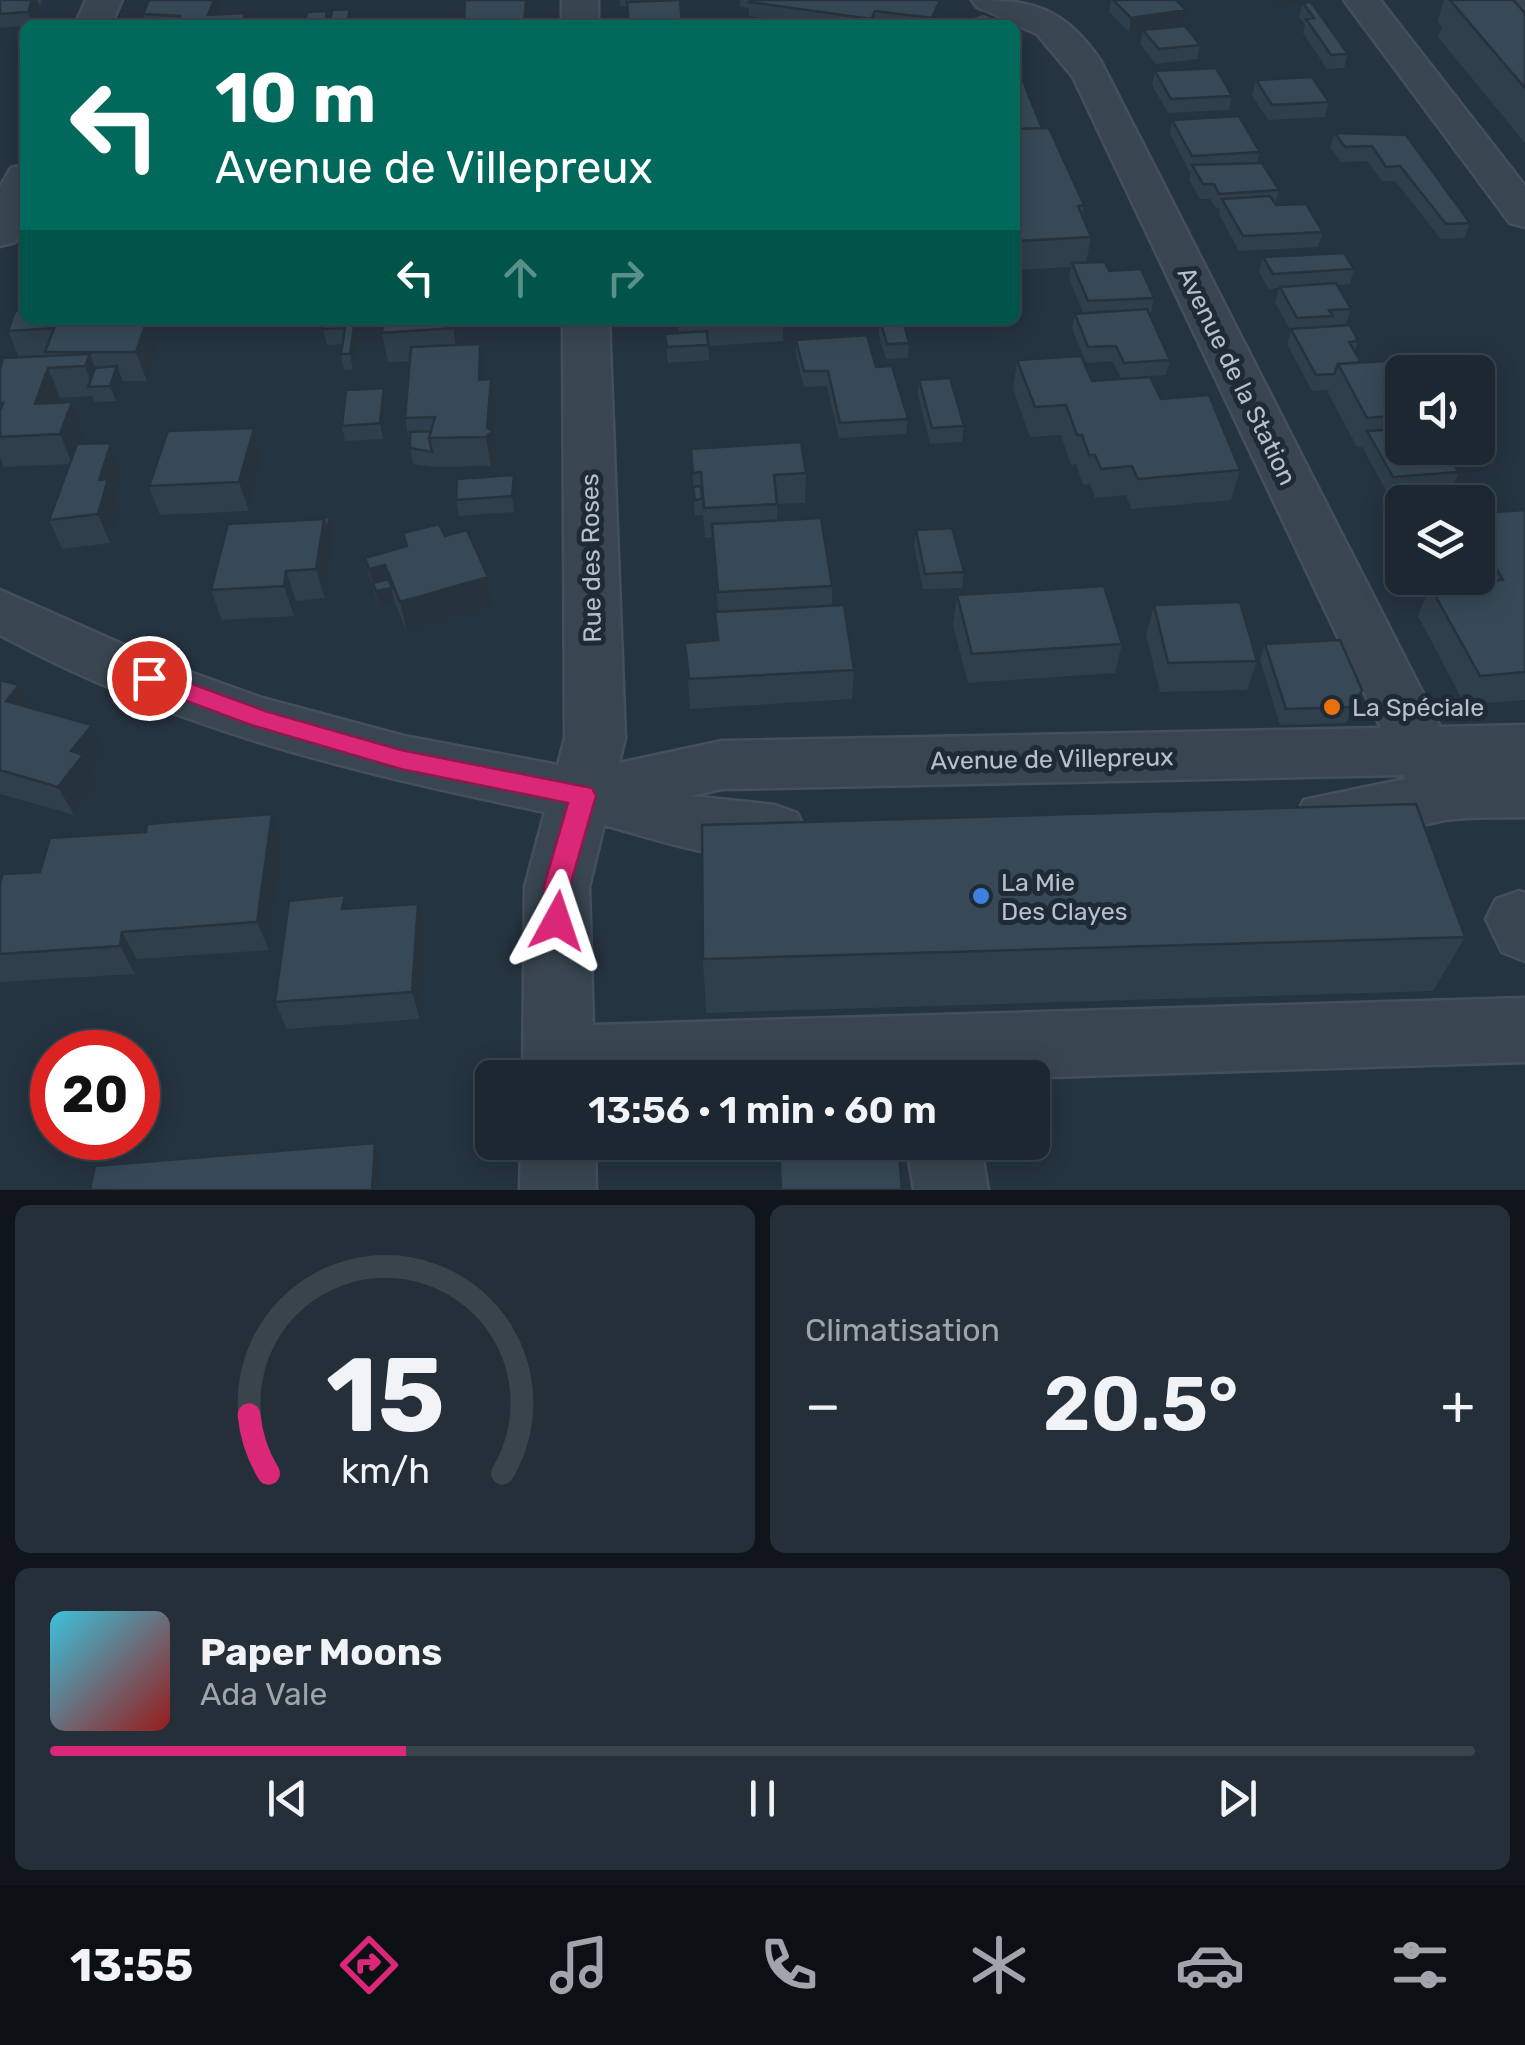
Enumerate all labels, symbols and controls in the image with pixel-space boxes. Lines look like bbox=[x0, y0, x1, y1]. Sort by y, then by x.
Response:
text: 10 m bbox=[215, 57, 376, 140]
icon: left bbox=[50, 60, 180, 190]
text: Avenue de Villepreux bbox=[215, 141, 653, 194]
icon: left bbox=[388, 250, 443, 305]
icon: ahead bbox=[493, 250, 548, 305]
icon: right bbox=[598, 250, 653, 305]
street label: Avenue de la Station bbox=[1172, 262, 1302, 490]
map controls bbox=[1385, 355, 1495, 595]
button: sound bbox=[1385, 355, 1495, 465]
street label: Rue des Roses bbox=[575, 473, 607, 643]
button: layers bbox=[1385, 485, 1495, 595]
pin bbox=[107, 636, 192, 721]
icon: arrive bbox=[122, 651, 177, 706]
place label: La Spéciale bbox=[1352, 693, 1484, 722]
marker: La Spéciale bbox=[1321, 696, 1343, 718]
street label: Avenue de Villepreux bbox=[930, 742, 1174, 776]
place label: La Mie Des Clayes bbox=[1001, 868, 1127, 926]
position arrow bbox=[505, 869, 609, 973]
marker: La Mie Des Clayes bbox=[970, 885, 992, 907]
speed limit sign: 20 bbox=[30, 1030, 160, 1160]
text: 13:56 · 1 min · 60 m bbox=[588, 1087, 937, 1133]
text: Climatisation bbox=[805, 1311, 1000, 1349]
text: 15 bbox=[326, 1334, 444, 1457]
text: 20.5° bbox=[1043, 1360, 1238, 1449]
text: − bbox=[805, 1373, 841, 1438]
text: + bbox=[1441, 1373, 1475, 1438]
text: km/h bbox=[340, 1450, 430, 1492]
text: Paper Moons bbox=[200, 1629, 442, 1675]
text: Ada Vale bbox=[200, 1675, 327, 1713]
icon: previous bbox=[260, 1771, 315, 1826]
icon: pause bbox=[735, 1771, 790, 1826]
icon: next bbox=[1210, 1771, 1265, 1826]
icon: directions bbox=[334, 1930, 404, 2000]
icon: music bbox=[544, 1930, 614, 2000]
icon: phone bbox=[754, 1930, 824, 2000]
icon: climate bbox=[964, 1930, 1034, 2000]
icon: car bbox=[1175, 1930, 1245, 2000]
icon: filters bbox=[1385, 1930, 1455, 2000]
text: 13:55 bbox=[70, 1939, 193, 1992]

